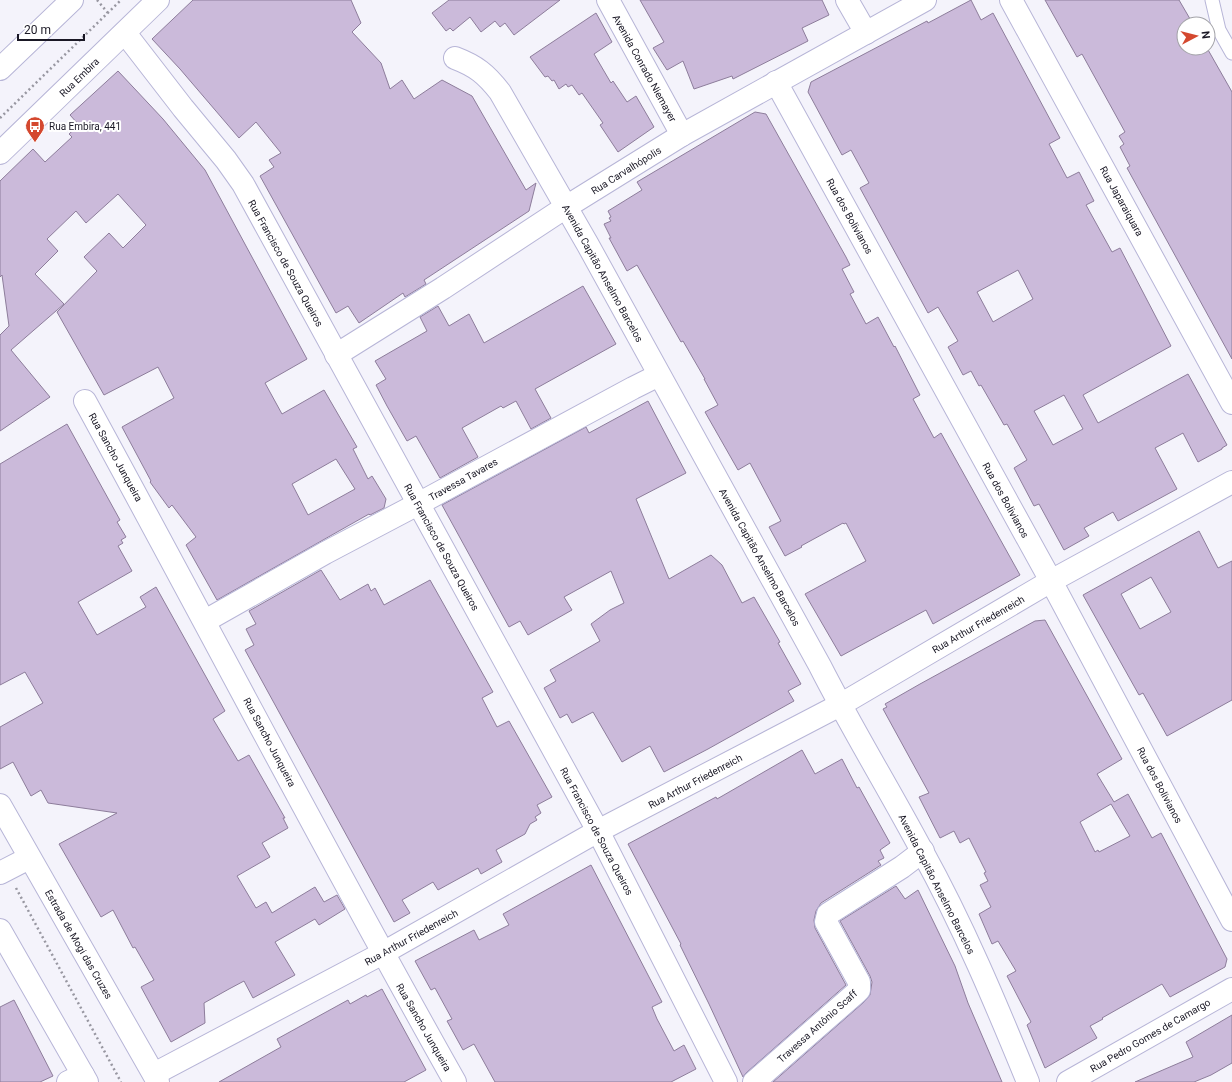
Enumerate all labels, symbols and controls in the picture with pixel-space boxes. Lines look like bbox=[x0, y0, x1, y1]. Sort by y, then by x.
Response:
street label: Avenida Conrado Niemayer bbox=[611, 13, 679, 124]
scale bar bbox=[18, 16, 84, 42]
north arrow bbox=[1176, 16, 1216, 56]
text: 20 m bbox=[24, 23, 51, 37]
text: N bbox=[1199, 30, 1212, 40]
street label: Rua Embira bbox=[57, 56, 101, 99]
bus stop icon: Rua Embira, 441 bbox=[24, 115, 46, 143]
place label: Rua Embira, 441 bbox=[49, 121, 121, 132]
street label: Rua Carvalhópolis bbox=[589, 145, 663, 196]
street label: Rua Japaraiquara bbox=[1098, 164, 1145, 238]
street label: Rua dos Bolivianos bbox=[824, 177, 875, 256]
street label: Rua Francisco de Souza Queiros bbox=[246, 198, 325, 329]
street label: Avenida Capitão Anselmo Barcelos bbox=[560, 203, 645, 344]
street label: Rua Sancho Junqueira bbox=[87, 411, 145, 503]
street label: Travessa Tavares bbox=[427, 456, 500, 503]
street label: Rua dos Bolivianos bbox=[980, 461, 1031, 540]
street label: Rua Francisco de Souza Queiros bbox=[402, 482, 481, 613]
street label: Avenida Capitão Anselmo Barcelos bbox=[717, 487, 802, 628]
street label: Rua Arthur Friedenreich bbox=[930, 593, 1026, 655]
street label: Rua Sancho Junqueira bbox=[241, 696, 298, 789]
street label: Rua dos Bolivianos bbox=[1135, 745, 1184, 825]
street label: Rua Arthur Friedenreich bbox=[646, 752, 744, 811]
street label: Rua Francisco de Souza Queiros bbox=[558, 765, 635, 897]
street label: Avenida Capitão Anselmo Barcelos bbox=[896, 812, 977, 956]
street label: Estrada de Mogi das Cruzes bbox=[43, 888, 114, 1001]
street label: Rua Arthur Friedenreich bbox=[363, 907, 460, 968]
street label: Rua Sancho Junqueira bbox=[394, 981, 453, 1073]
street label: Travessa Antônio Scaff bbox=[775, 987, 860, 1065]
street label: Rua Pedro Gomes de Camargo bbox=[1088, 996, 1212, 1074]

